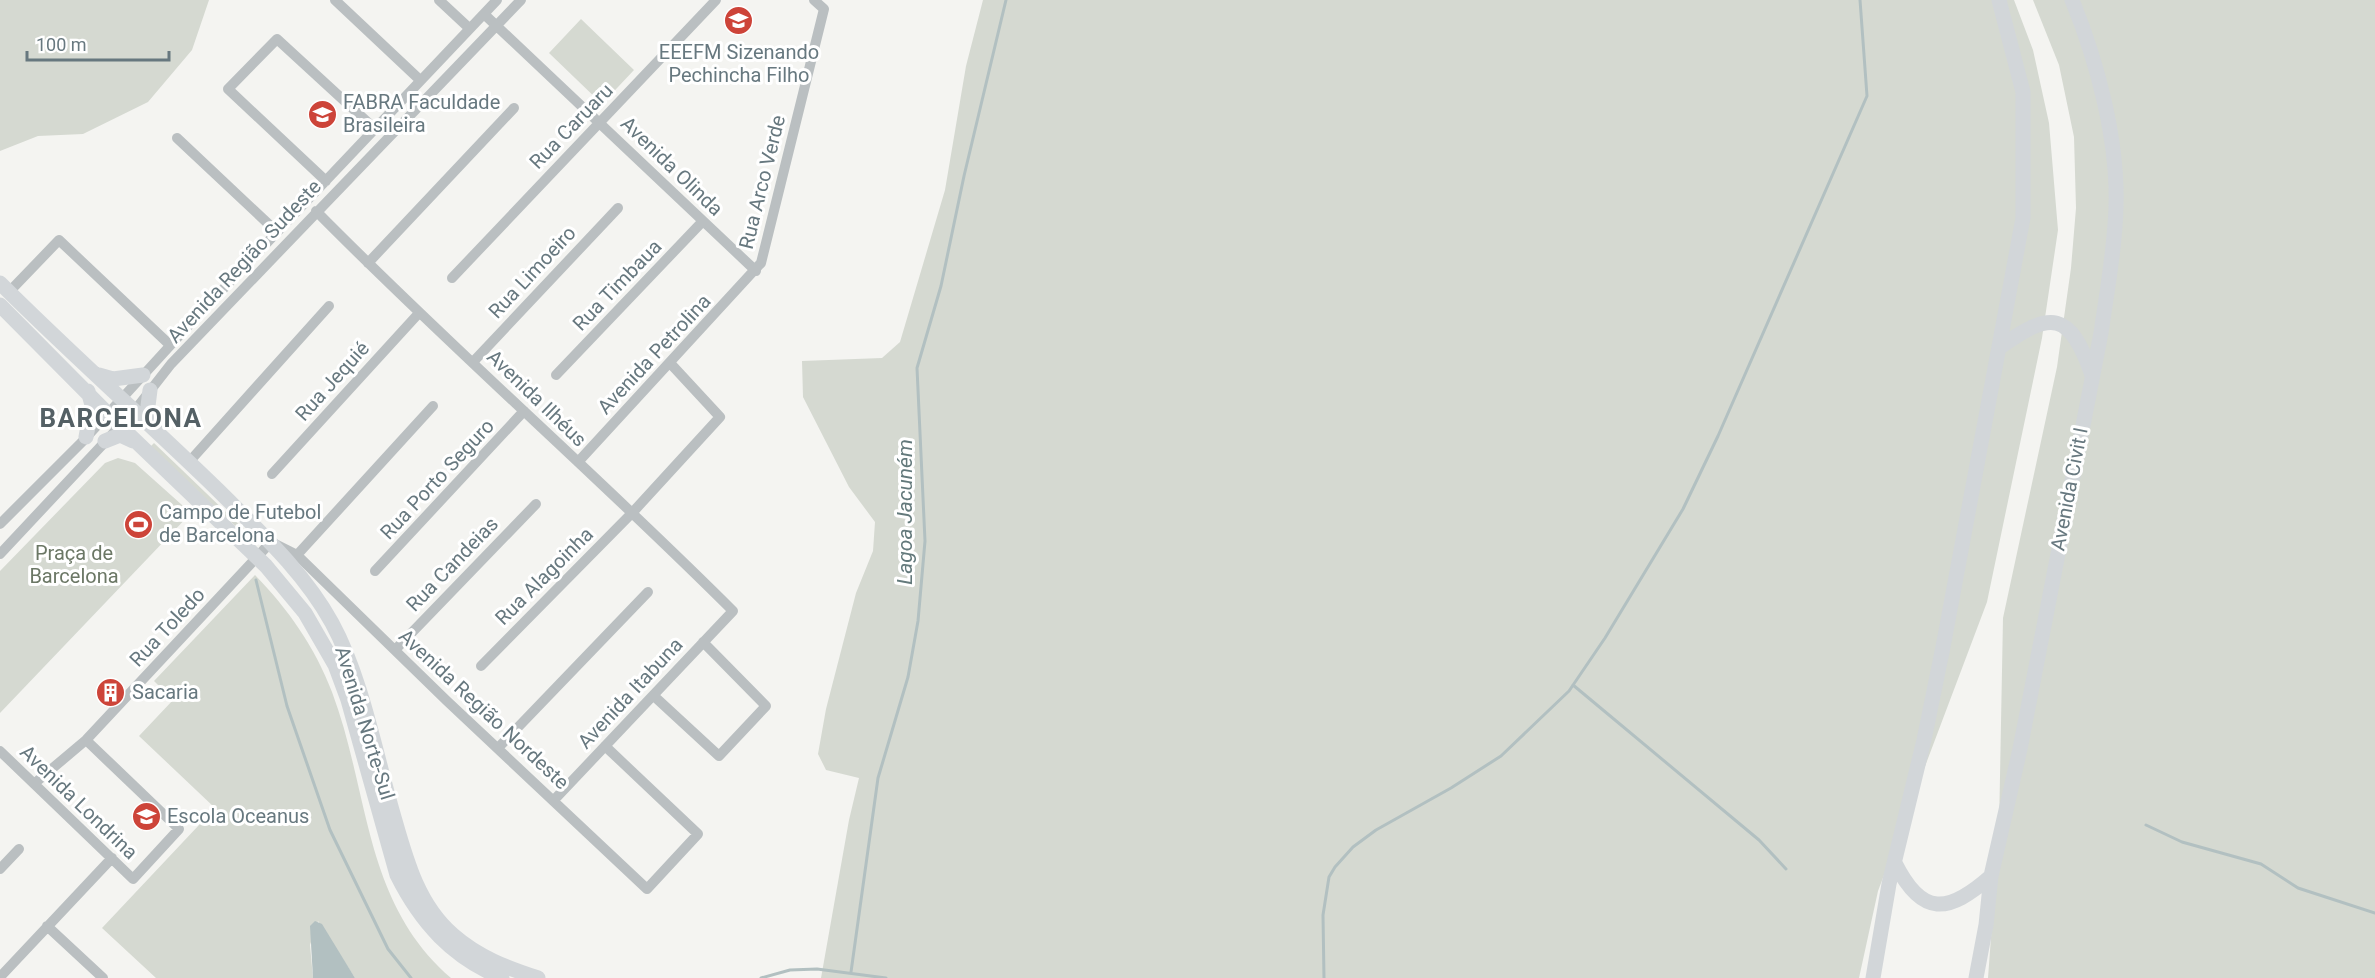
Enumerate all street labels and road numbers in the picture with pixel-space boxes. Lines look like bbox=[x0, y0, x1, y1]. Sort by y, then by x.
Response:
street label: Rua Caruaru bbox=[524, 78, 618, 174]
street label: Avenida Olinda bbox=[616, 111, 728, 221]
street label: Rua Arco Verde bbox=[734, 113, 790, 251]
street label: Avenida Região Sudeste bbox=[162, 174, 326, 348]
street label: Rua Limoeiro bbox=[483, 221, 581, 323]
street label: Rua Timbaua bbox=[568, 235, 666, 335]
street label: Avenida Petrolina bbox=[592, 289, 716, 419]
street label: Rua Jequié bbox=[290, 336, 374, 426]
street label: Avenida Ilhéus bbox=[482, 345, 592, 451]
street label: Rua Porto Seguro bbox=[375, 414, 499, 544]
street label: Avenida Civit I bbox=[2045, 425, 2093, 553]
street label: Rua Candeias bbox=[401, 512, 503, 616]
street label: Rua Alagoinha bbox=[490, 522, 598, 630]
street label: Rua Toledo bbox=[124, 582, 210, 672]
street label: Avenida Região Nordeste bbox=[394, 624, 574, 794]
street label: Avenida Itabuna bbox=[573, 633, 687, 753]
street label: Avenida Norte-Sul bbox=[330, 643, 400, 803]
street label: Avenida Londrina bbox=[15, 740, 143, 864]

